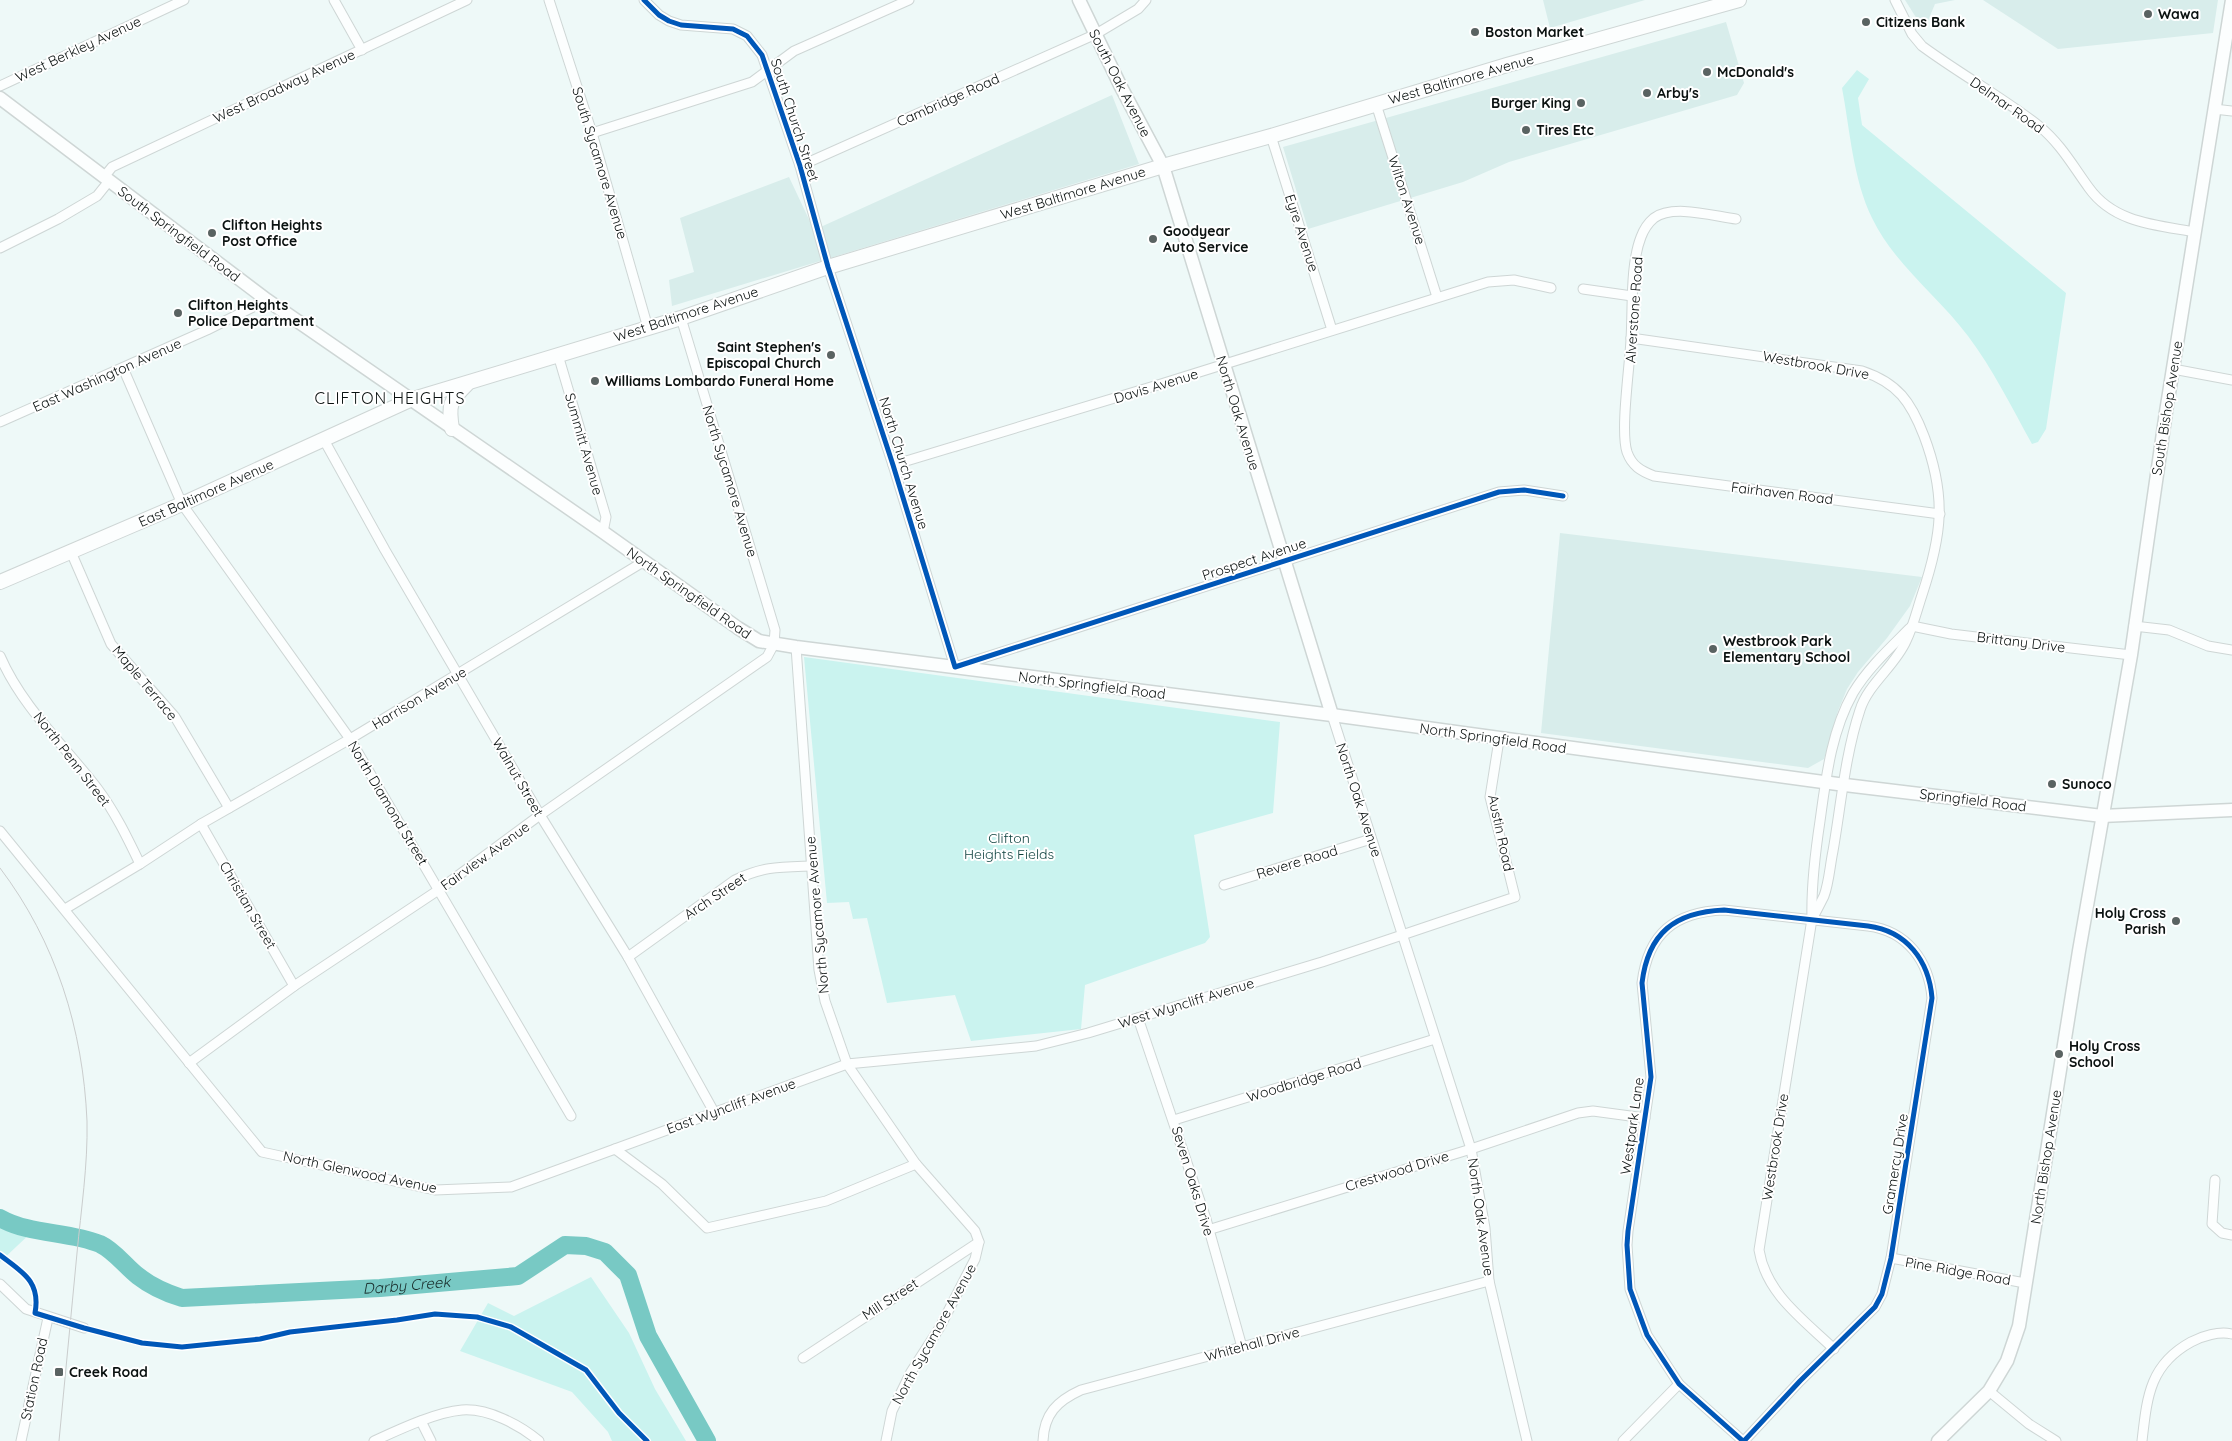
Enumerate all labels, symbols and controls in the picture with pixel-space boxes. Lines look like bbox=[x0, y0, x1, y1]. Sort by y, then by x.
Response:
place label: Wawa bbox=[2158, 5, 2199, 23]
marker: Wawa bbox=[2142, 8, 2154, 20]
street label: West Berkley Avenue bbox=[12, 12, 144, 86]
place label: Citizens Bank bbox=[1876, 13, 1965, 31]
marker: Citizens Bank bbox=[1860, 16, 1872, 28]
place label: Boston Market bbox=[1485, 23, 1585, 41]
street label: South Oak Avenue bbox=[1085, 26, 1155, 140]
marker: Boston Market bbox=[1469, 26, 1481, 38]
street label: West Broadway Avenue bbox=[210, 45, 358, 127]
street label: West Baltimore Avenue bbox=[1386, 50, 1536, 108]
street label: South Church Street bbox=[767, 56, 823, 184]
place label: McDonald's bbox=[1717, 63, 1794, 81]
marker: McDonald's bbox=[1701, 66, 1713, 78]
street label: Cambridge Road bbox=[894, 69, 1002, 131]
street label: Delmar Road bbox=[1966, 73, 2048, 137]
place label: Arby's bbox=[1657, 84, 1699, 102]
street label: South Sycamore Avenue bbox=[568, 85, 632, 241]
marker: Arby's bbox=[1641, 87, 1653, 99]
place label: Burger King bbox=[1491, 94, 1571, 112]
marker: Burger King bbox=[1575, 97, 1587, 109]
place label: Tires Etc bbox=[1536, 121, 1594, 139]
marker: Tires Etc bbox=[1520, 124, 1532, 136]
street label: Wilton Avenue bbox=[1384, 153, 1430, 247]
street label: West Baltimore Avenue bbox=[998, 162, 1148, 224]
street label: South Springfield Road bbox=[114, 182, 244, 286]
street label: Eyre Avenue bbox=[1281, 192, 1323, 274]
place label: Clifton Heights Post Office bbox=[222, 216, 322, 250]
place label: Goodyear Auto Service bbox=[1163, 222, 1248, 256]
marker: Clifton Heights Post Office bbox=[206, 227, 218, 239]
marker: Goodyear Auto Service bbox=[1147, 233, 1159, 245]
street label: Alverstone Road bbox=[1621, 256, 1647, 364]
street label: West Baltimore Avenue bbox=[612, 282, 761, 346]
place label: Clifton Heights Police Department bbox=[188, 296, 315, 330]
marker: Clifton Heights Police Department bbox=[172, 307, 184, 319]
street label: East Washington Avenue bbox=[30, 334, 184, 416]
place label: Saint Stephen's Episcopal Church bbox=[706, 338, 821, 372]
street label: South Bishop Avenue bbox=[2147, 339, 2187, 477]
street label: Westbrook Drive bbox=[1761, 347, 1871, 383]
marker: Saint Stephen's Episcopal Church bbox=[825, 349, 837, 361]
street label: North Oak Avenue bbox=[1212, 353, 1264, 473]
street label: Davis Avenue bbox=[1112, 365, 1200, 407]
place label: Williams Lombardo Funeral Home bbox=[605, 372, 834, 390]
marker: Williams Lombardo Funeral Home bbox=[589, 375, 601, 387]
district label: CLIFTON HEIGHTS bbox=[315, 388, 465, 408]
street label: Summitt Avenue bbox=[561, 391, 607, 497]
street label: North Church Avenue bbox=[875, 395, 933, 532]
street label: North Sycamore Avenue bbox=[698, 403, 762, 559]
street label: East Baltimore Avenue bbox=[136, 455, 276, 531]
street label: Fairhaven Road bbox=[1730, 478, 1834, 508]
street label: Prospect Avenue bbox=[1200, 534, 1308, 584]
street label: North Springfield Road bbox=[623, 543, 755, 643]
street label: Brittany Drive bbox=[1976, 628, 2066, 656]
place label: Westbrook Park Elementary School bbox=[1723, 632, 1850, 666]
street label: Maple Terrace bbox=[108, 642, 182, 724]
marker: Westbrook Park Elementary School bbox=[1707, 643, 1719, 655]
street label: Harrison Avenue bbox=[368, 663, 470, 733]
street label: North Springfield Road bbox=[1017, 667, 1167, 703]
street label: North Penn Street bbox=[30, 708, 115, 810]
street label: North Springfield Road bbox=[1418, 719, 1568, 757]
street label: Walnut Street bbox=[488, 734, 548, 820]
street label: North Diamond Street bbox=[344, 738, 432, 869]
street label: North Oak Avenue bbox=[1332, 741, 1386, 859]
place label: Sunoco bbox=[2062, 775, 2112, 793]
marker: Sunoco bbox=[2046, 778, 2058, 790]
street label: Springfield Road bbox=[1918, 785, 2028, 815]
street label: Austin Road bbox=[1484, 793, 1518, 873]
street label: Fairview Avenue bbox=[437, 818, 533, 894]
park label: Clifton Heights Fields bbox=[964, 829, 1054, 863]
street label: North Sycamore Avenue bbox=[801, 835, 833, 994]
street label: Revere Road bbox=[1254, 841, 1340, 883]
street label: Christian Street bbox=[216, 858, 281, 952]
street label: Arch Street bbox=[680, 868, 750, 923]
place label: Holy Cross Parish bbox=[2095, 904, 2166, 938]
marker: Holy Cross Parish bbox=[2170, 915, 2182, 927]
street label: West Wyncliff Avenue bbox=[1116, 974, 1256, 1032]
place label: Holy Cross School bbox=[2069, 1037, 2141, 1071]
marker: Holy Cross School bbox=[2053, 1048, 2065, 1060]
street label: Woodbridge Road bbox=[1244, 1054, 1364, 1106]
street label: East Wyncliff Avenue bbox=[664, 1074, 798, 1138]
street label: Westpark Lane bbox=[1616, 1076, 1648, 1176]
street label: North Bishop Avenue bbox=[2026, 1088, 2066, 1225]
street label: Westbrook Drive bbox=[1758, 1092, 1792, 1202]
street label: Gramercy Drive bbox=[1878, 1112, 1912, 1216]
street label: Seven Oaks Drive bbox=[1168, 1124, 1218, 1238]
street label: North Glenwood Avenue bbox=[281, 1147, 439, 1197]
street label: Crestwood Drive bbox=[1343, 1147, 1451, 1195]
street label: North Oak Avenue bbox=[1464, 1157, 1498, 1277]
street label: Pine Ridge Road bbox=[1904, 1253, 2012, 1289]
street label: North Sycamore Avenue bbox=[888, 1260, 980, 1407]
water label: Darby Creek bbox=[362, 1272, 453, 1298]
street label: Mill Street bbox=[859, 1274, 922, 1324]
street label: Whitehall Drive bbox=[1203, 1323, 1301, 1365]
street label: Station Road bbox=[16, 1336, 52, 1422]
place label: Creek Road bbox=[69, 1363, 148, 1381]
marker: Creek Road bbox=[53, 1366, 65, 1378]

